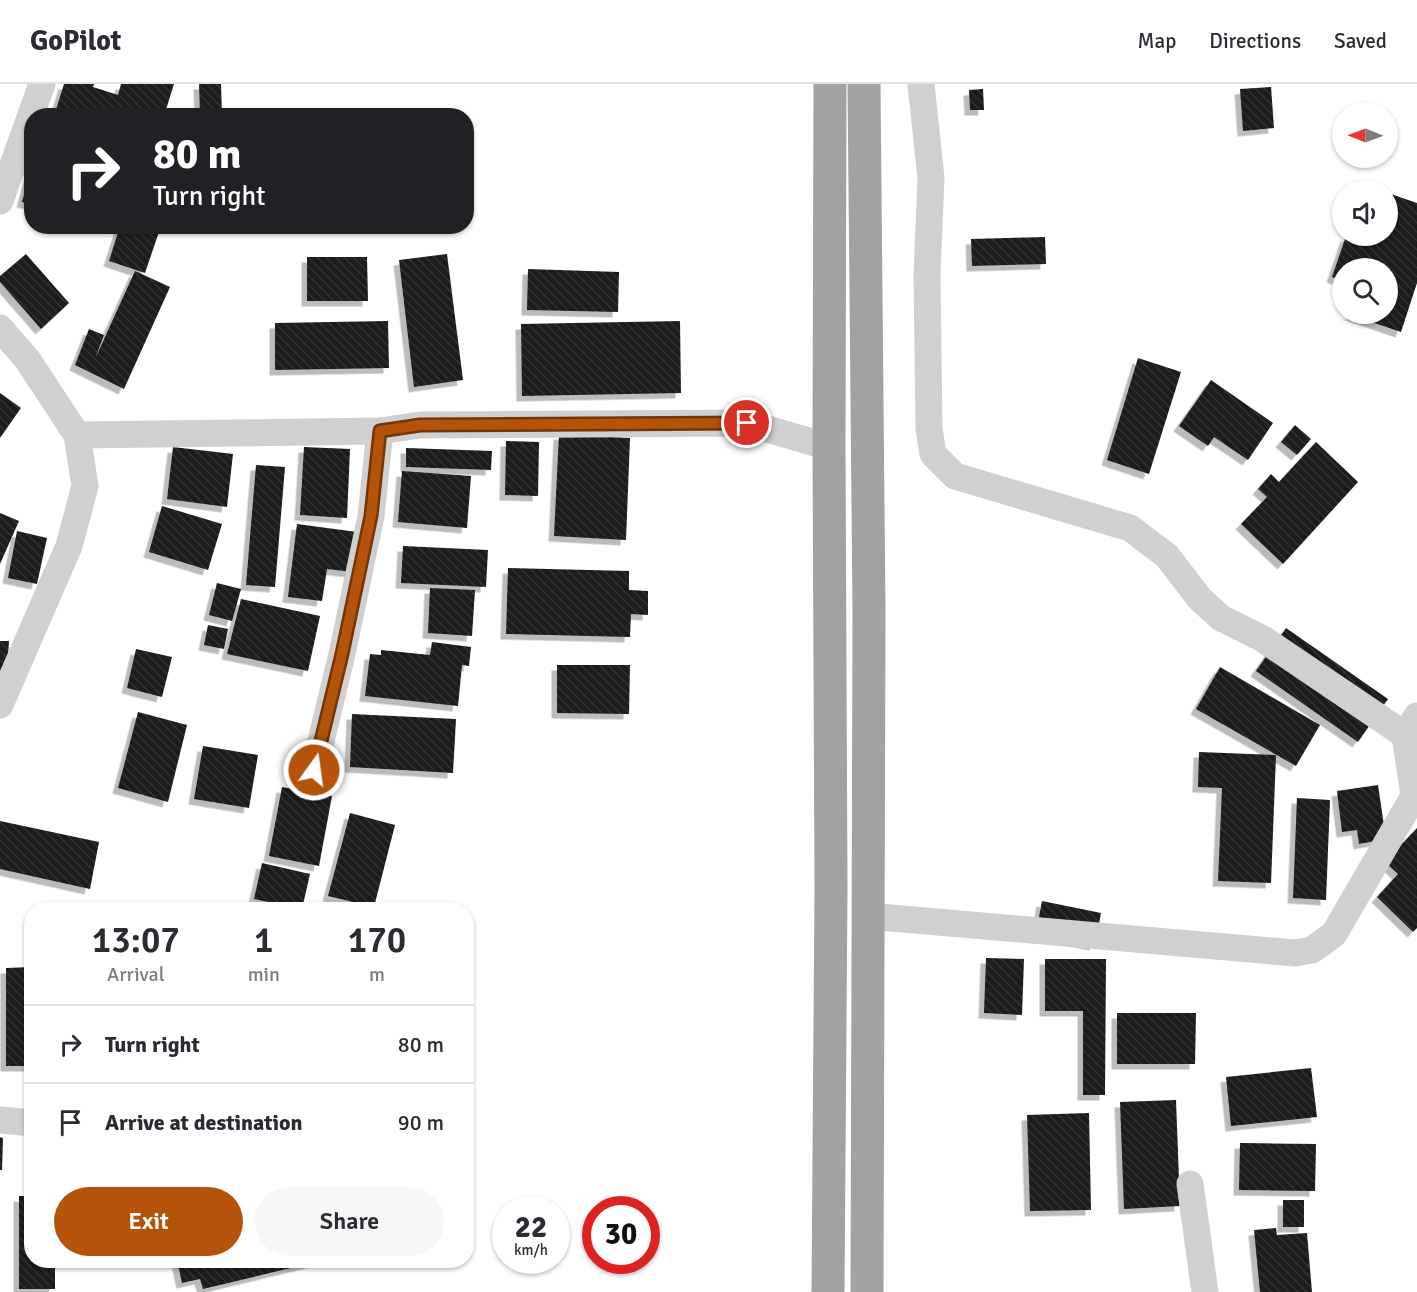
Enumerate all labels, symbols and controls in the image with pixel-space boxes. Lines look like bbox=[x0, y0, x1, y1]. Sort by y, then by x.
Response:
text: GoPilot bbox=[30, 24, 121, 58]
text: Map bbox=[1138, 28, 1176, 54]
text: Directions bbox=[1209, 28, 1301, 54]
text: Saved bbox=[1334, 28, 1387, 54]
north arrow bbox=[1332, 102, 1398, 168]
map controls bbox=[1332, 102, 1398, 324]
text: 80 m bbox=[153, 129, 242, 180]
icon: right bbox=[54, 132, 132, 210]
text: Turn right bbox=[153, 180, 266, 213]
button: sound bbox=[1332, 180, 1398, 246]
button: search bbox=[1332, 258, 1398, 324]
pin bbox=[721, 397, 772, 448]
icon: arrive bbox=[730, 406, 763, 439]
position arrow bbox=[282, 738, 346, 802]
text: 13:07 bbox=[92, 918, 180, 963]
text: 1 bbox=[254, 918, 274, 963]
text: 170 bbox=[348, 918, 406, 963]
text: Arrival bbox=[107, 962, 165, 987]
text: min bbox=[248, 962, 280, 987]
text: m bbox=[369, 962, 385, 987]
icon: right bbox=[54, 1028, 87, 1061]
text: Turn right bbox=[105, 1031, 200, 1058]
text: 80 m bbox=[398, 1031, 444, 1058]
icon: arrive bbox=[54, 1106, 87, 1139]
text: Arrive at destination bbox=[105, 1109, 302, 1136]
text: 90 m bbox=[398, 1109, 444, 1136]
button: Exit bbox=[54, 1187, 243, 1256]
button: Share bbox=[255, 1187, 444, 1256]
speed limit sign: 30 bbox=[582, 1196, 660, 1274]
text: 22 bbox=[515, 1209, 547, 1246]
text: km/h bbox=[514, 1241, 548, 1259]

